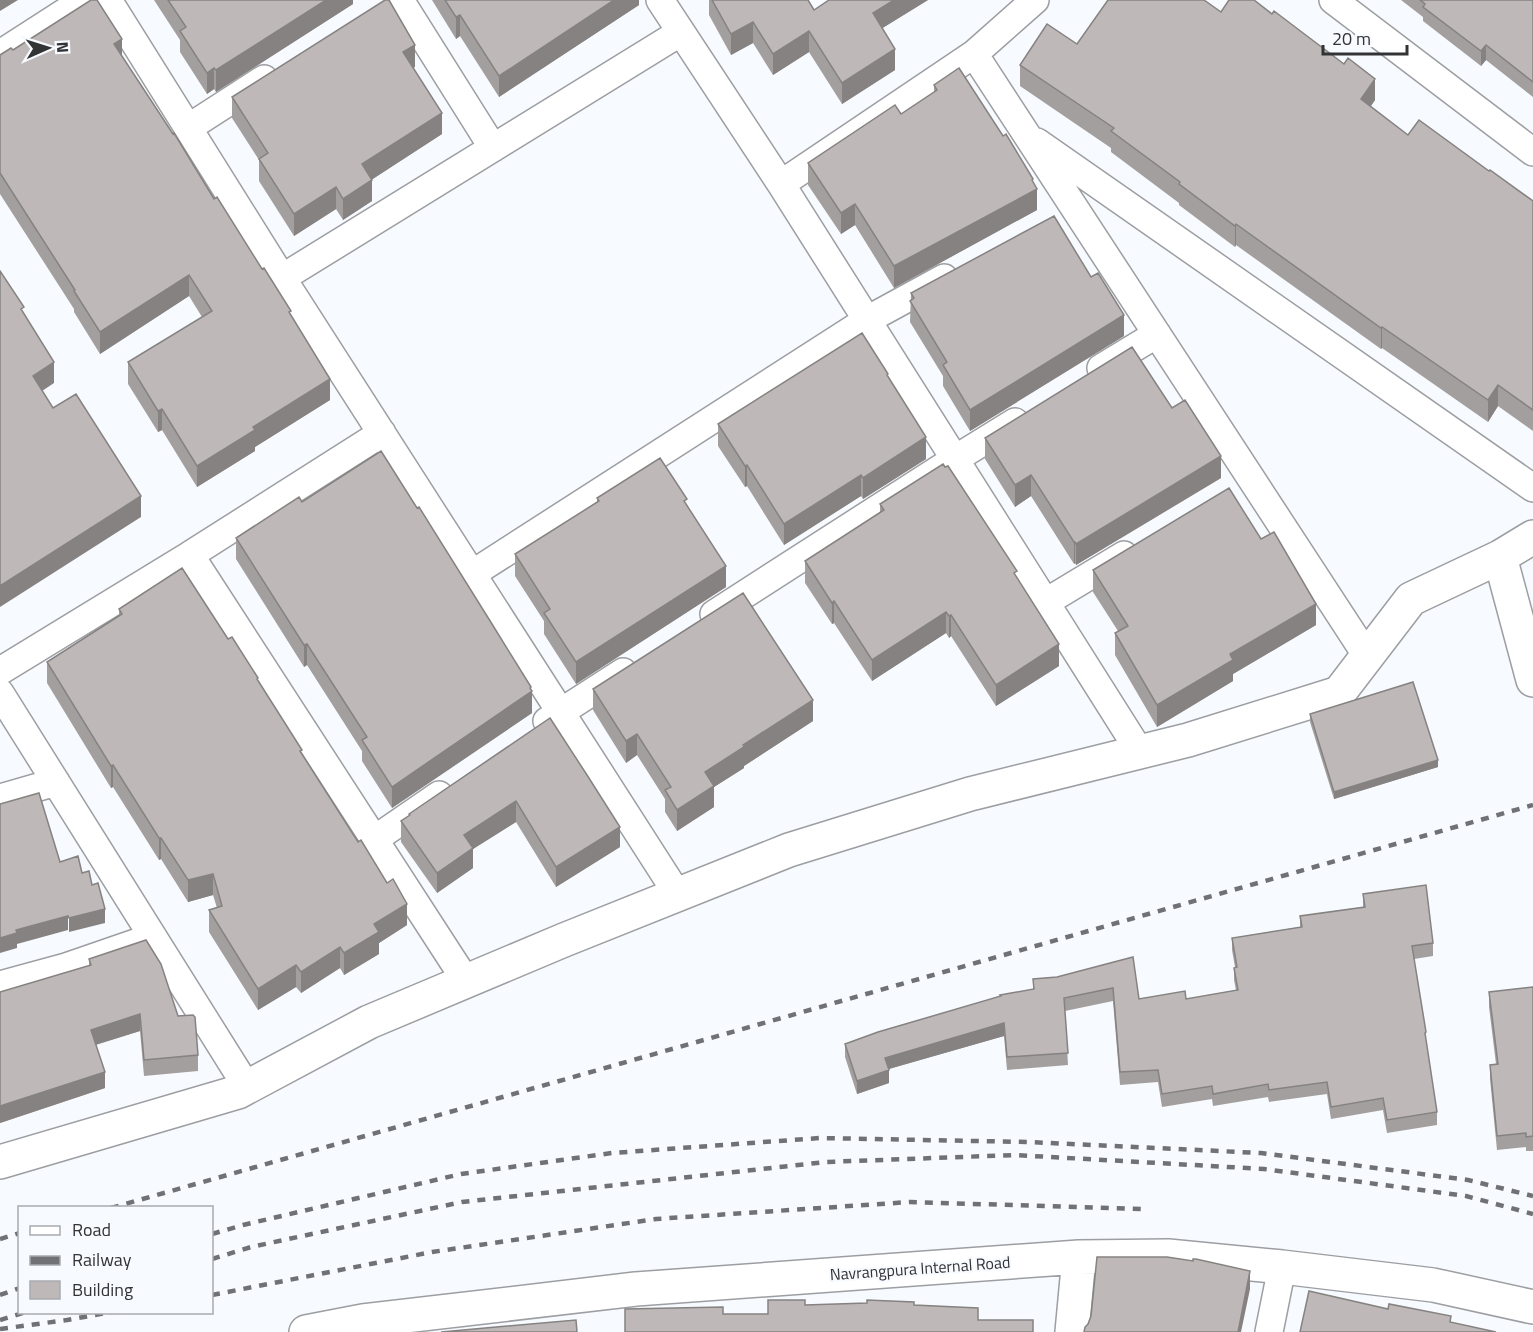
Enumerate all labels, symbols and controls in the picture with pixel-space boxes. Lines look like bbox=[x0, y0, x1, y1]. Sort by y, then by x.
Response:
north arrow bbox=[18, 18, 78, 78]
scale bar bbox=[1323, 18, 1407, 56]
text: 20 m bbox=[1332, 25, 1371, 52]
text: N bbox=[51, 41, 75, 53]
legend bbox=[18, 1206, 213, 1314]
text: Road bbox=[72, 1216, 111, 1243]
text: Railway bbox=[72, 1246, 132, 1273]
street label: Navrangpura Internal Road bbox=[829, 1250, 1011, 1286]
text: Building bbox=[72, 1276, 133, 1303]

